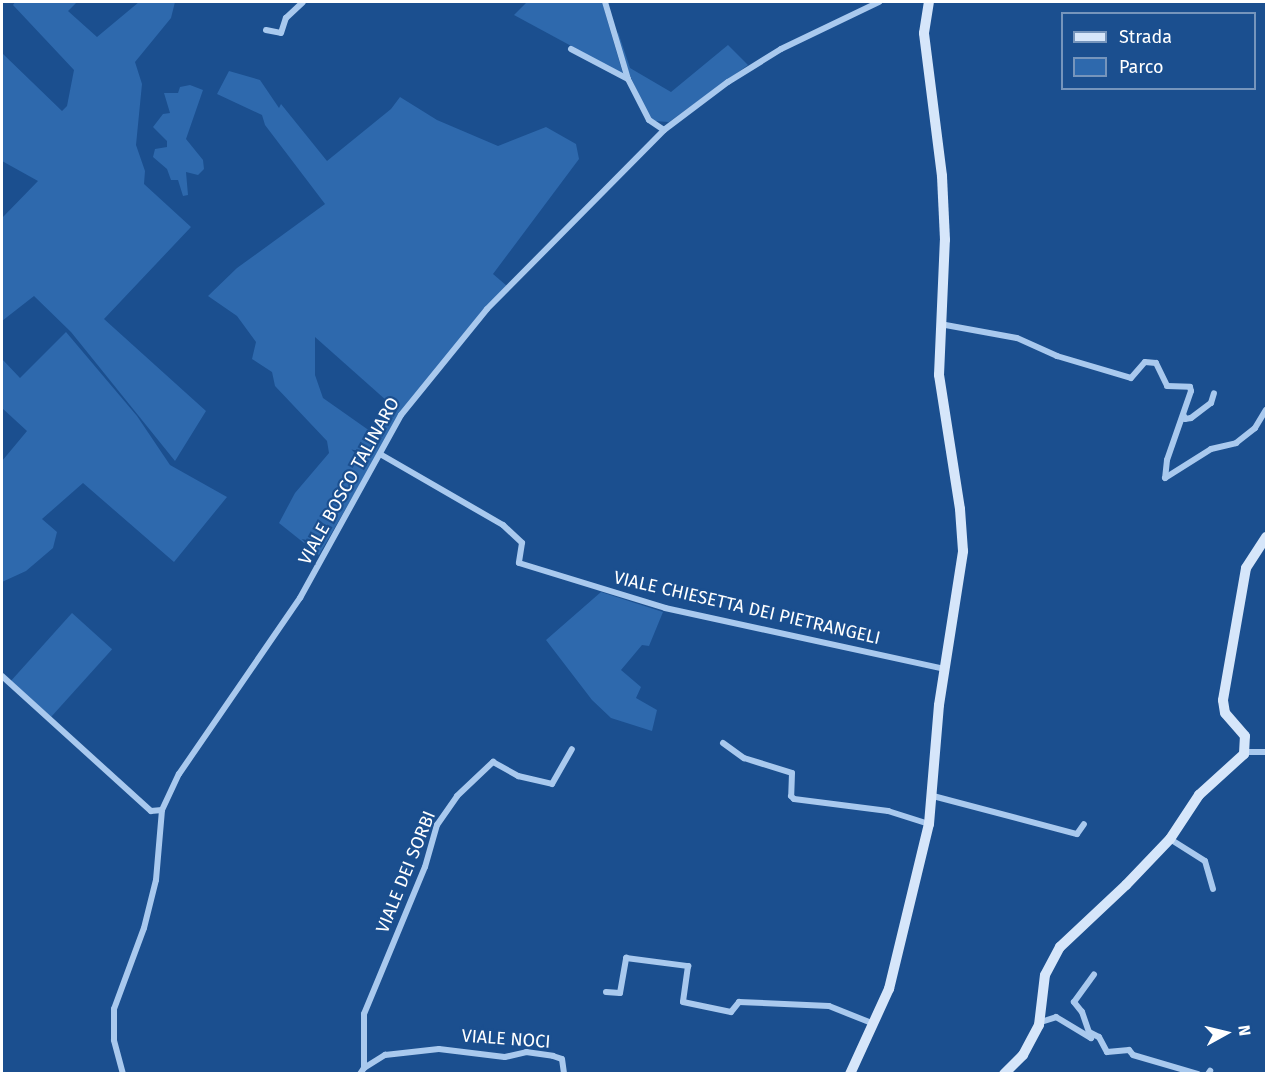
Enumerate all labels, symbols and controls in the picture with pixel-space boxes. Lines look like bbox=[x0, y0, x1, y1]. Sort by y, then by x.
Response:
legend bbox=[1061, 12, 1256, 90]
text: Strada bbox=[1119, 26, 1172, 48]
text: Parco bbox=[1119, 56, 1163, 78]
street label: VIALE BOSCO TALINARO bbox=[294, 394, 404, 568]
street label: VIALE CHIESETTA DEI PIETRANGELI bbox=[612, 567, 882, 649]
street label: VIALE DEI SORBI bbox=[372, 808, 440, 936]
north arrow bbox=[1196, 1003, 1256, 1063]
text: N bbox=[1234, 1024, 1254, 1037]
street label: VIALE NOCI bbox=[461, 1025, 551, 1053]

